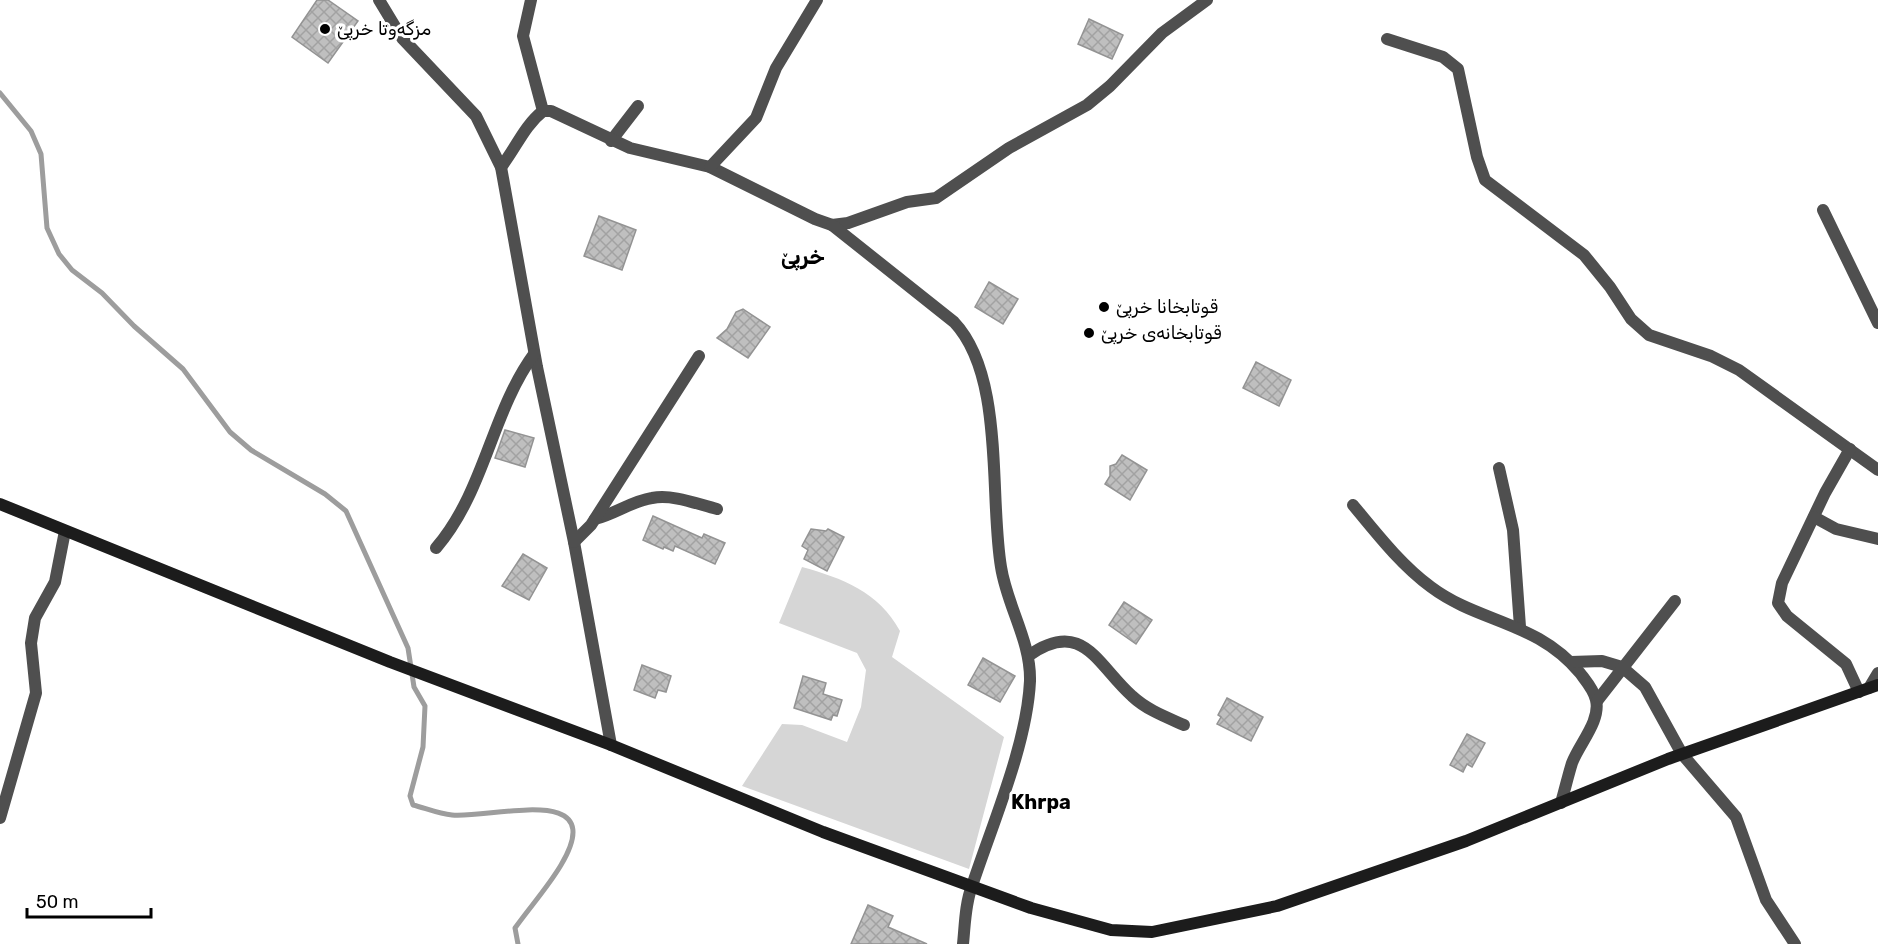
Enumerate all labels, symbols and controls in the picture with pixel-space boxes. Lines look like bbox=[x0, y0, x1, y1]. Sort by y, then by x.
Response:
place label: مزگەوتا خرپێ bbox=[337, 18, 431, 41]
marker: مزگەوتا خرپێ bbox=[318, 22, 332, 36]
district label: خرپێ bbox=[781, 244, 825, 271]
place label: قوتابخانا خرپێ bbox=[1116, 296, 1218, 319]
marker: قوتابخانا خرپێ bbox=[1097, 300, 1111, 314]
place label: قوتابخانەی خرپێ bbox=[1101, 322, 1221, 345]
marker: قوتابخانەی خرپێ bbox=[1082, 326, 1096, 340]
district label: Khrpa bbox=[1011, 790, 1071, 814]
scale bar bbox=[27, 881, 152, 919]
text: 50 m bbox=[36, 891, 79, 913]

